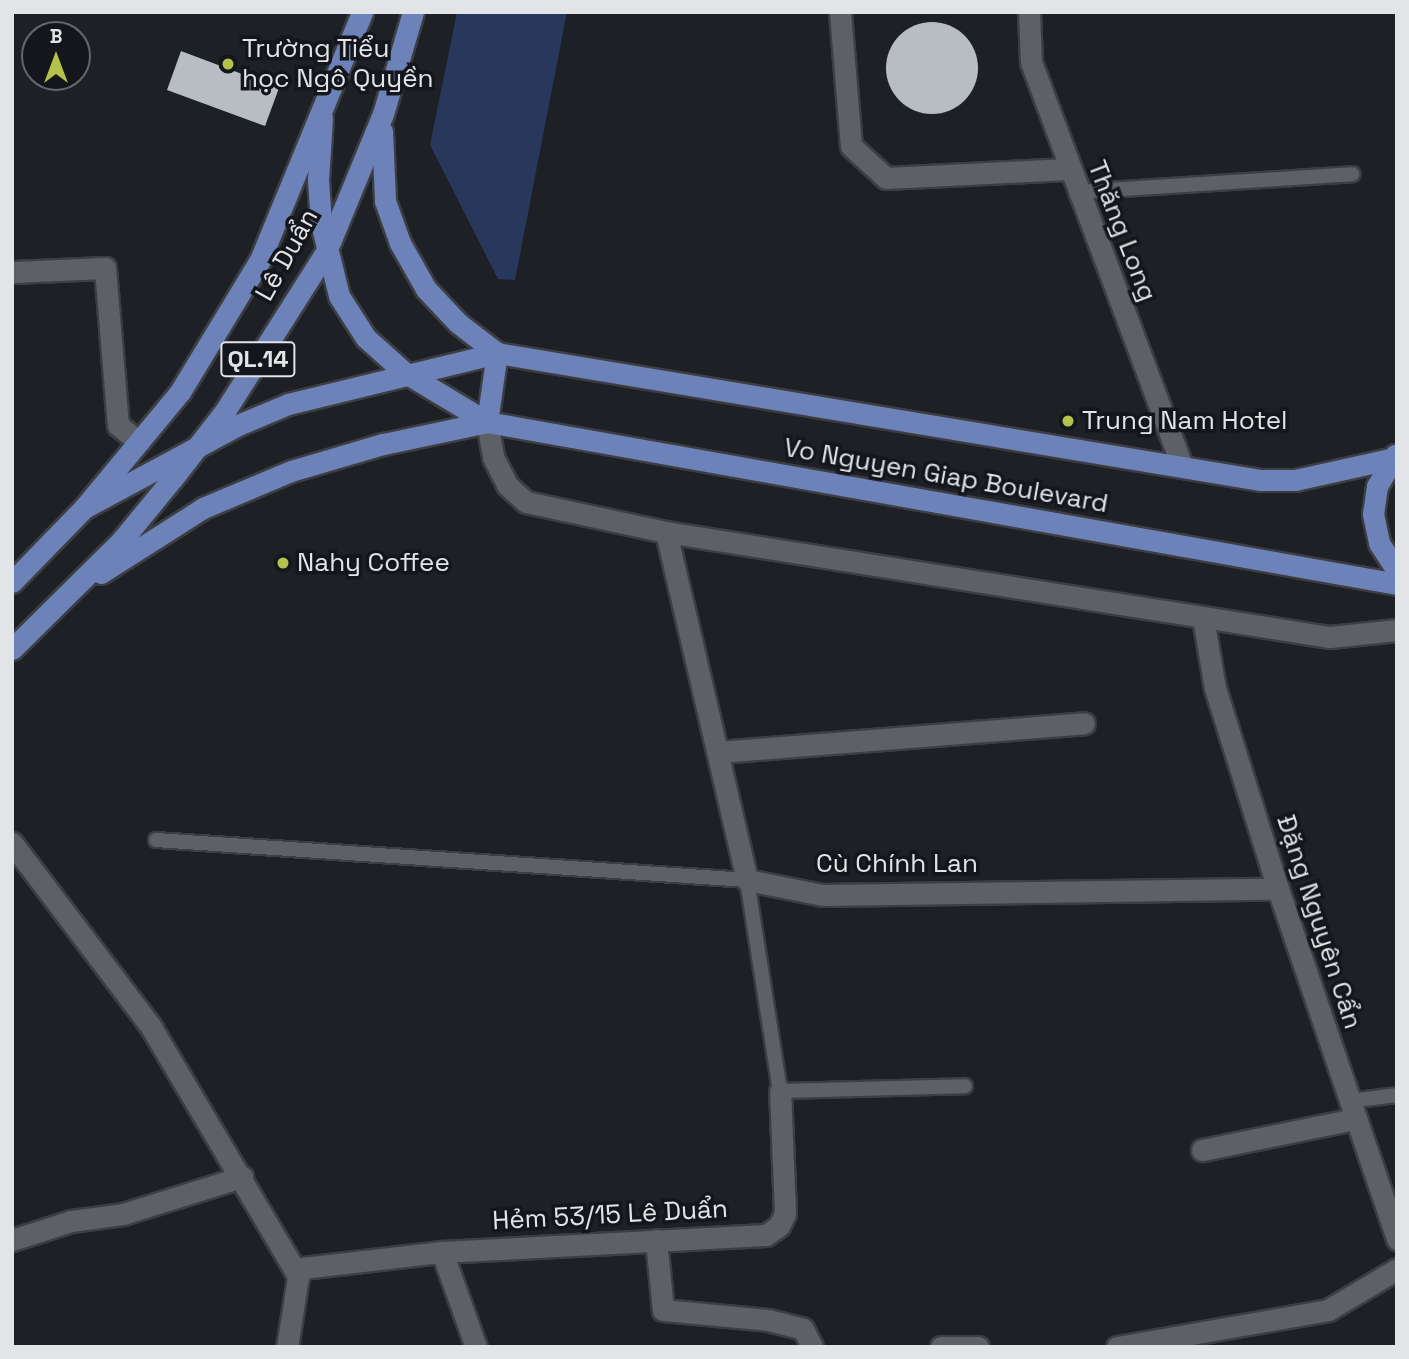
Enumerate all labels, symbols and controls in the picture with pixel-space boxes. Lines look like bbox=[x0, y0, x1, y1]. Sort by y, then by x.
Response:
north arrow bbox=[21, 21, 91, 91]
text: B bbox=[50, 24, 62, 49]
place label: Trường Tiểu học Ngô Quyền bbox=[242, 33, 433, 94]
marker: Trường Tiểu học Ngô Quyền bbox=[220, 56, 236, 72]
street label: Thăng Long bbox=[1081, 156, 1163, 306]
street label: Lê Duẩn bbox=[249, 204, 325, 306]
road number: QL.14 bbox=[219, 338, 296, 380]
place label: Trung Nam Hotel bbox=[1082, 405, 1287, 437]
marker: Trung Nam Hotel bbox=[1060, 413, 1076, 429]
street label: Vo Nguyen Giap Boulevard bbox=[781, 432, 1111, 520]
place label: Nahy Coffee bbox=[297, 547, 450, 579]
marker: Nahy Coffee bbox=[275, 555, 291, 571]
street label: Đặng Nguyên Cẩn bbox=[1270, 811, 1368, 1033]
street label: Cù Chính Lan bbox=[816, 848, 978, 880]
street label: Hẻm 53/15 Lê Duẩn bbox=[491, 1193, 729, 1237]

